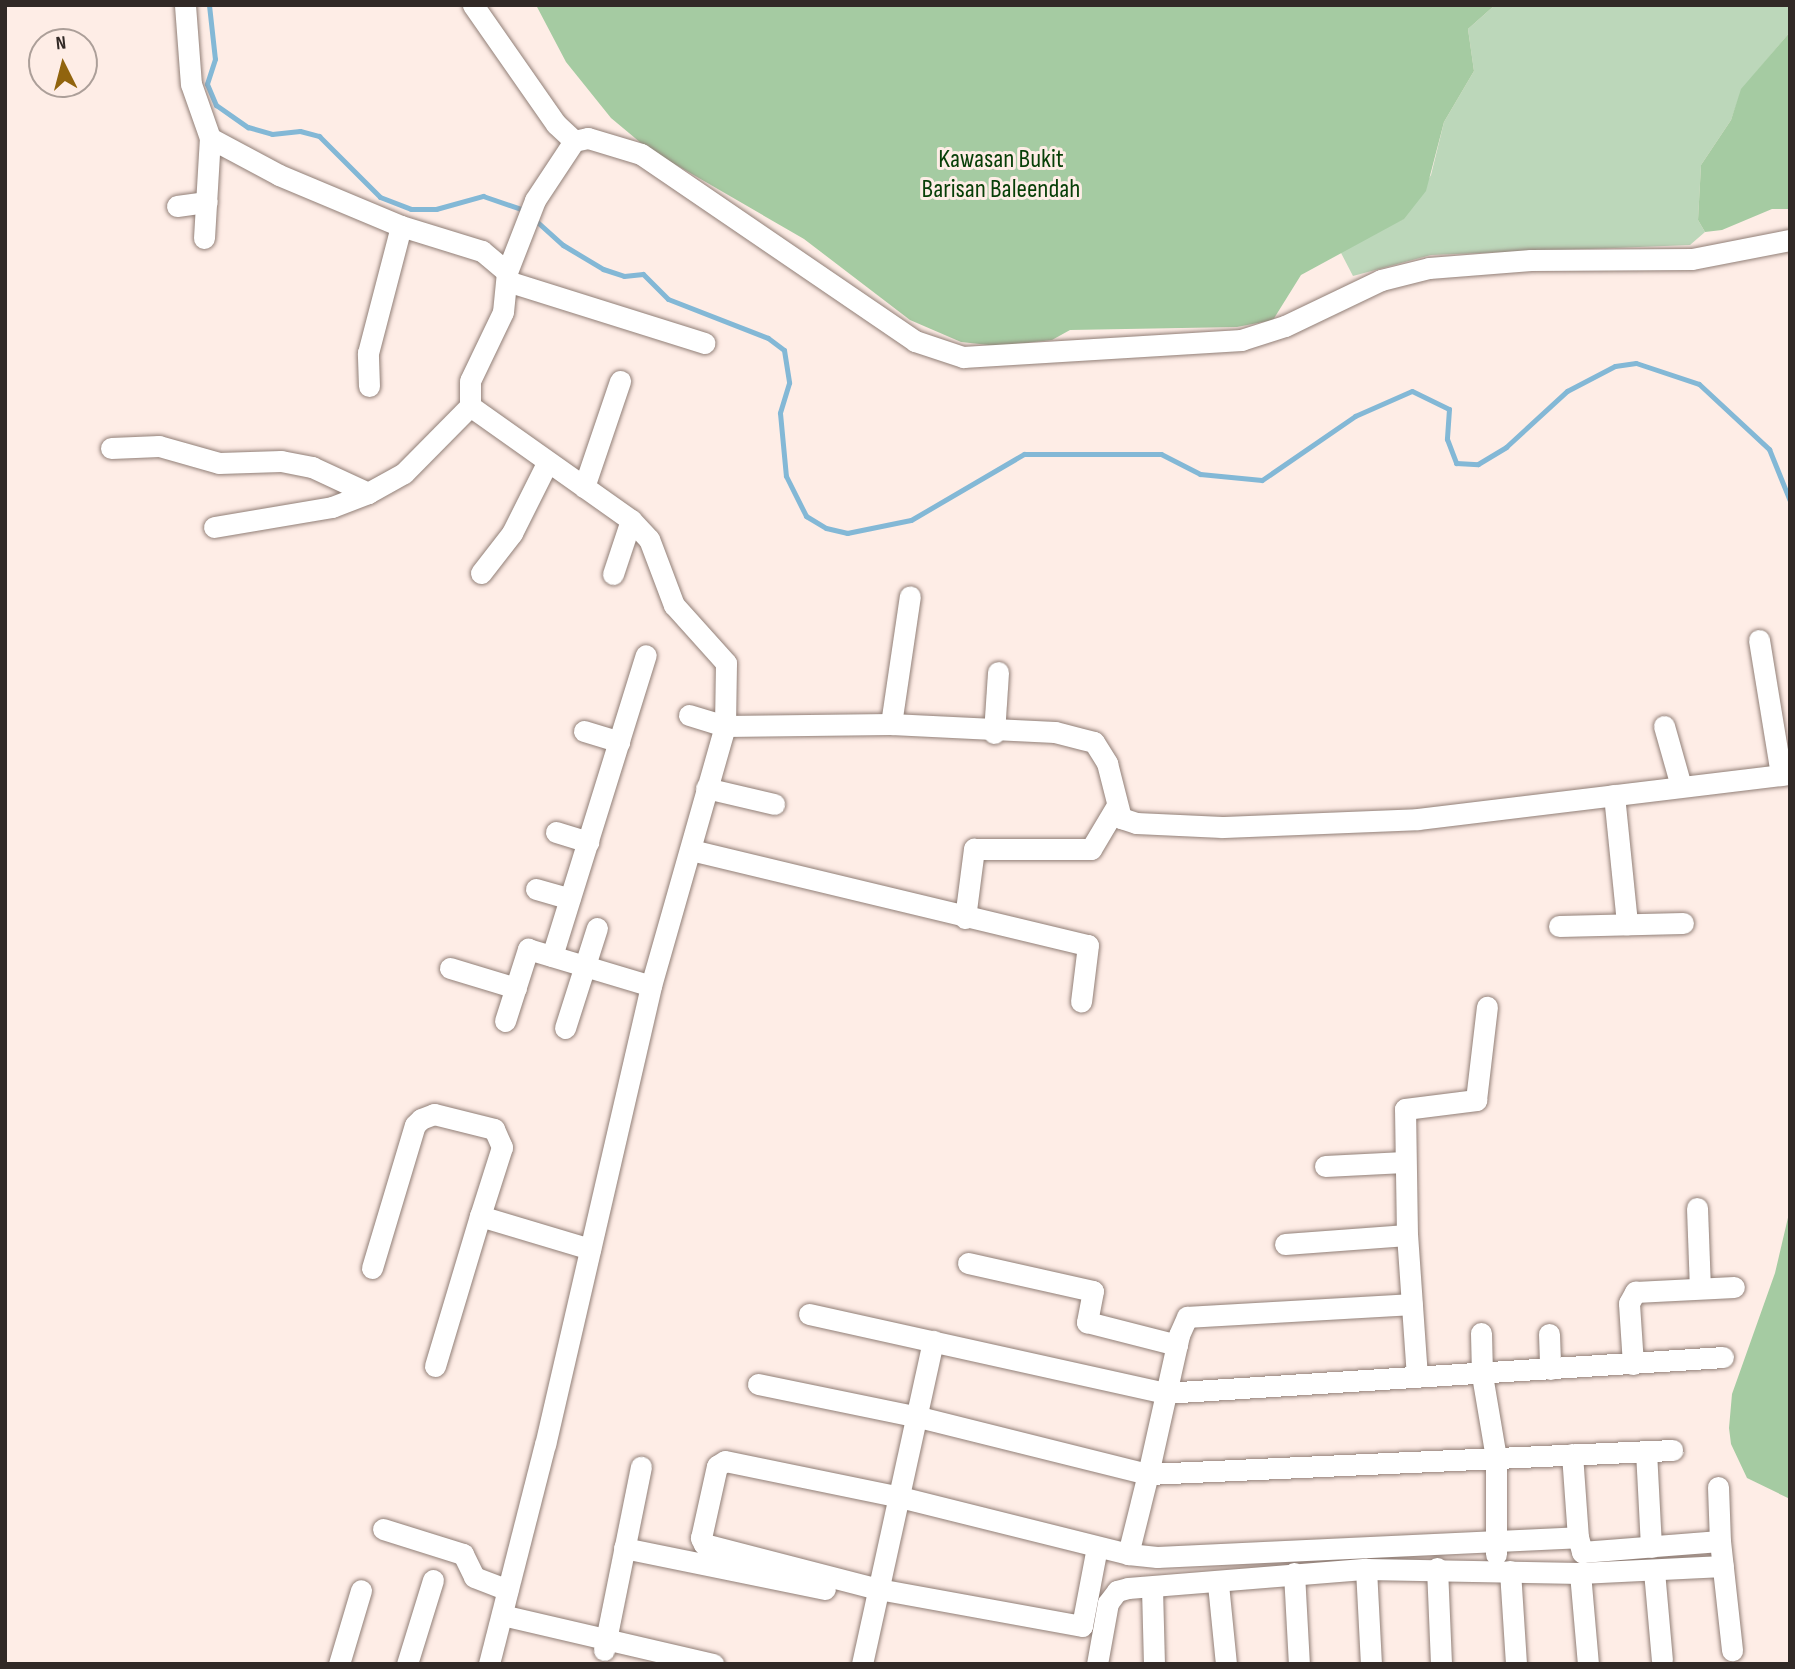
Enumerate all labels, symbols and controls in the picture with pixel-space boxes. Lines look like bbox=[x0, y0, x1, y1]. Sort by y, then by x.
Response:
north arrow bbox=[28, 28, 98, 98]
text: N bbox=[55, 32, 67, 56]
park label: Kawasan Bukit Barisan Baleendah bbox=[922, 144, 1080, 206]

